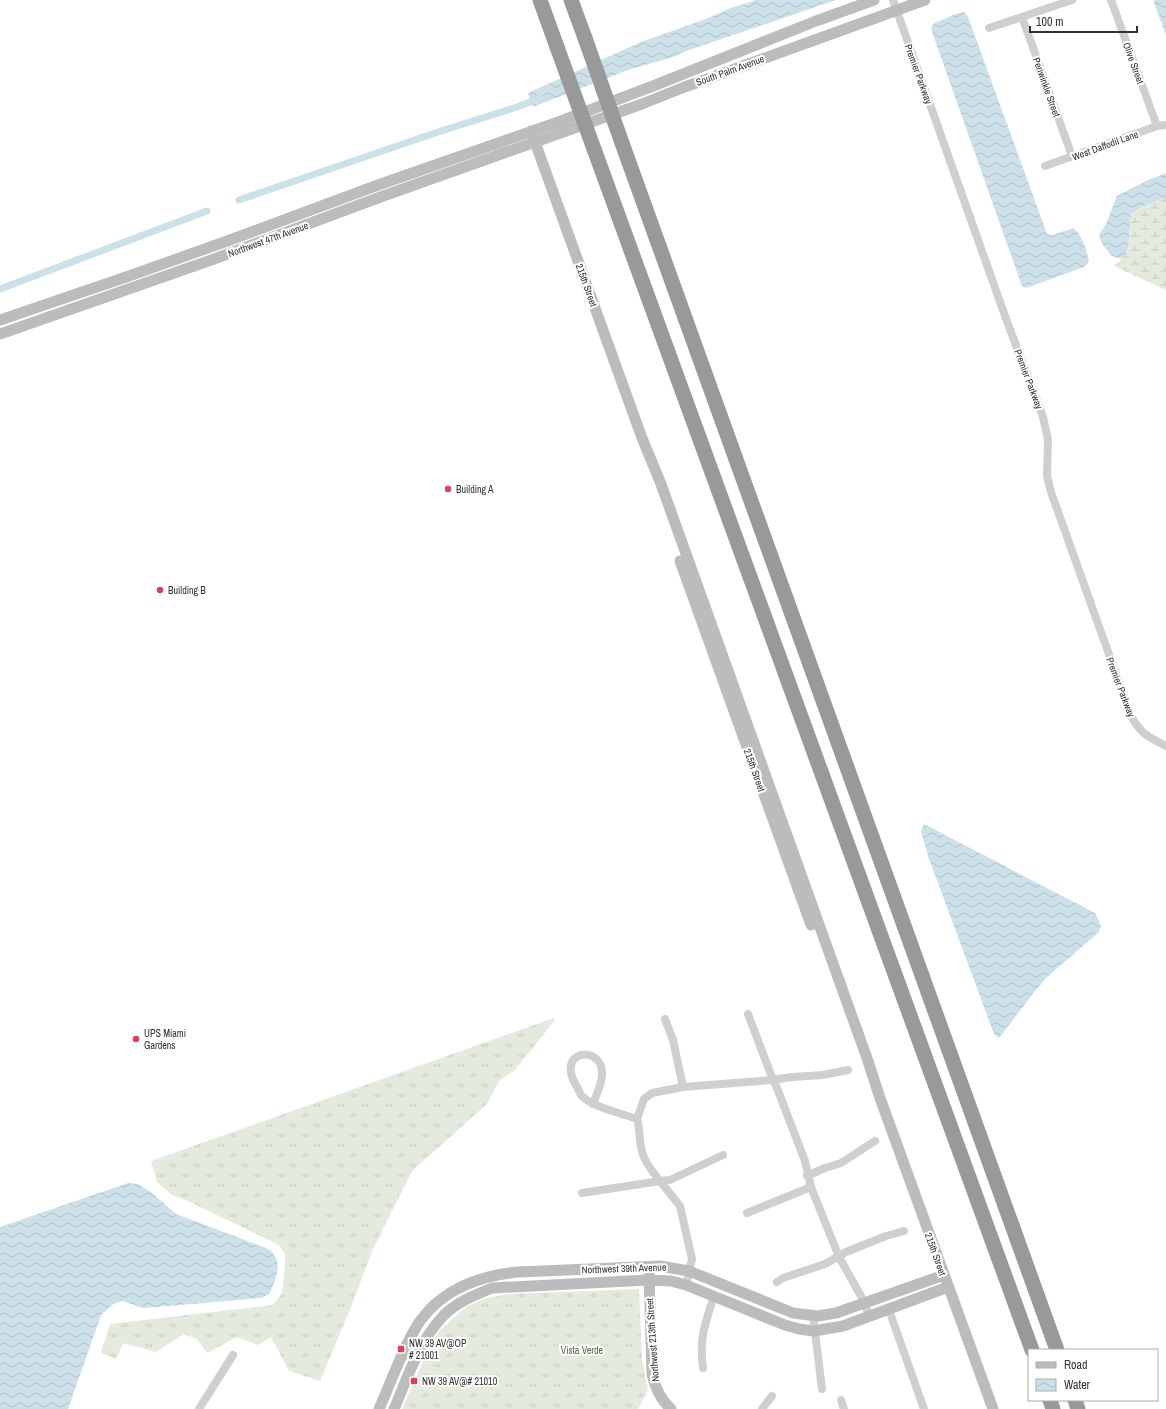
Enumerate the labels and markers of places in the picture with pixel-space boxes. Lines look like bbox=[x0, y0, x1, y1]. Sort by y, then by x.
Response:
place label: Building A bbox=[456, 483, 494, 496]
marker: Building A bbox=[443, 484, 453, 494]
place label: Building B bbox=[168, 584, 206, 597]
marker: Building B bbox=[155, 585, 165, 595]
place label: UPS Miami Gardens bbox=[144, 1027, 186, 1052]
marker: UPS Miami Gardens bbox=[131, 1034, 141, 1044]
place label: NW 39 AV@OP # 21001 bbox=[409, 1337, 467, 1362]
marker: NW 39 AV@OP # 21001 bbox=[396, 1344, 406, 1354]
place label: NW 39 AV@# 21010 bbox=[422, 1375, 498, 1388]
marker: NW 39 AV@# 21010 bbox=[409, 1376, 419, 1386]

